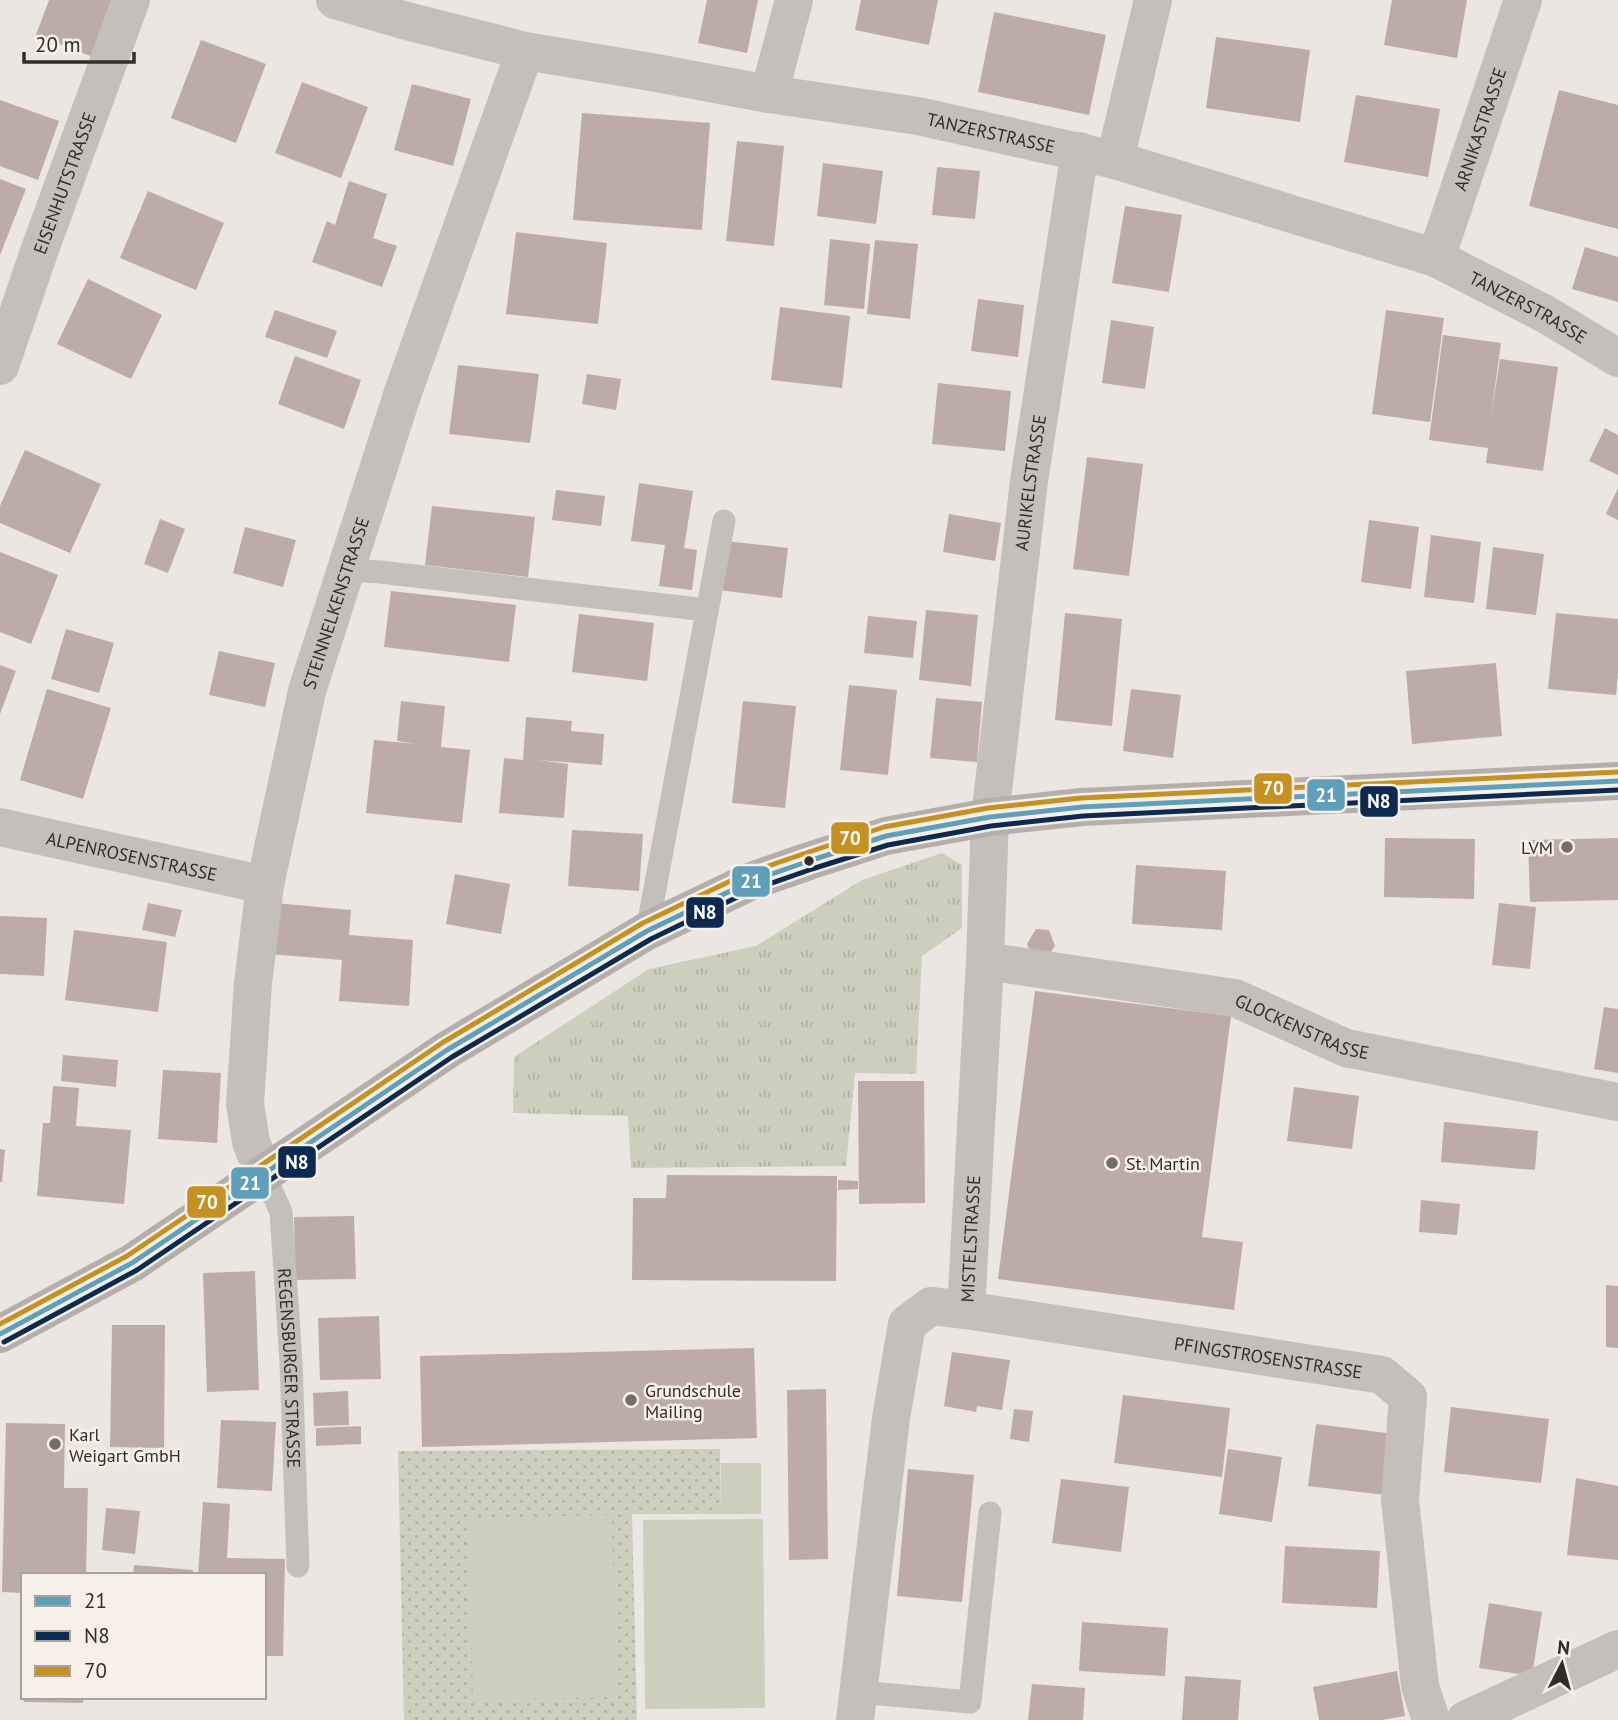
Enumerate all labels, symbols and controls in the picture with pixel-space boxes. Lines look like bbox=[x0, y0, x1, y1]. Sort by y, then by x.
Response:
scale bar bbox=[24, 21, 135, 65]
text: 20 m bbox=[35, 31, 81, 58]
street label: ARNIKASTRASSE bbox=[1448, 64, 1511, 194]
street label: TANZERSTRASSE bbox=[925, 107, 1057, 158]
street label: EISENHUTSTRASSE bbox=[28, 109, 101, 257]
street label: TANZERSTRASSE bbox=[1465, 266, 1591, 348]
street label: AURIKELSTRASSE bbox=[1009, 413, 1051, 552]
street label: STEINNELKENSTRASSE bbox=[297, 514, 374, 692]
line badge: 70 bbox=[1253, 772, 1293, 805]
text: 70 bbox=[1262, 776, 1284, 800]
line badge: 21 bbox=[1306, 778, 1346, 812]
text: 21 bbox=[1315, 783, 1337, 807]
line badge: N8 bbox=[1359, 785, 1399, 818]
text: N8 bbox=[1367, 789, 1391, 813]
line badge: 70 bbox=[830, 821, 870, 855]
street label: ALPENROSENSTRASSE bbox=[44, 826, 220, 886]
text: 70 bbox=[839, 826, 861, 850]
place label: LVM bbox=[1521, 836, 1553, 859]
marker: LVM bbox=[1559, 839, 1575, 855]
unlabelled marker bbox=[802, 854, 816, 868]
line badge: 21 bbox=[731, 865, 771, 898]
text: 21 bbox=[740, 869, 762, 893]
line badge: N8 bbox=[685, 896, 725, 929]
text: N8 bbox=[693, 900, 717, 924]
street label: GLOCKENSTRASSE bbox=[1232, 988, 1371, 1064]
line badge: N8 bbox=[277, 1145, 317, 1179]
text: N8 bbox=[285, 1150, 309, 1174]
place label: St. Martin bbox=[1126, 1152, 1200, 1175]
marker: St. Martin bbox=[1104, 1155, 1120, 1171]
line badge: 21 bbox=[230, 1166, 270, 1200]
text: 21 bbox=[239, 1171, 261, 1195]
street label: MISTELSTRASSE bbox=[955, 1175, 985, 1303]
line badge: 70 bbox=[186, 1185, 227, 1219]
text: 70 bbox=[196, 1190, 218, 1214]
street label: REGENSBURGER STRASSE bbox=[273, 1267, 306, 1469]
street label: PFINGSTROSENSTRASSE bbox=[1173, 1331, 1364, 1383]
place label: Grundschule Mailing bbox=[645, 1379, 741, 1423]
marker: Grundschule Mailing bbox=[623, 1392, 639, 1408]
place label: Karl Weigart GmbH bbox=[69, 1423, 181, 1467]
marker: Karl Weigart GmbH bbox=[47, 1436, 63, 1452]
legend bbox=[21, 1573, 266, 1699]
text: 21 bbox=[84, 1587, 107, 1614]
text: N8 bbox=[84, 1622, 110, 1649]
north arrow bbox=[1527, 1629, 1597, 1699]
text: N bbox=[1556, 1635, 1571, 1660]
text: 70 bbox=[84, 1657, 107, 1684]

